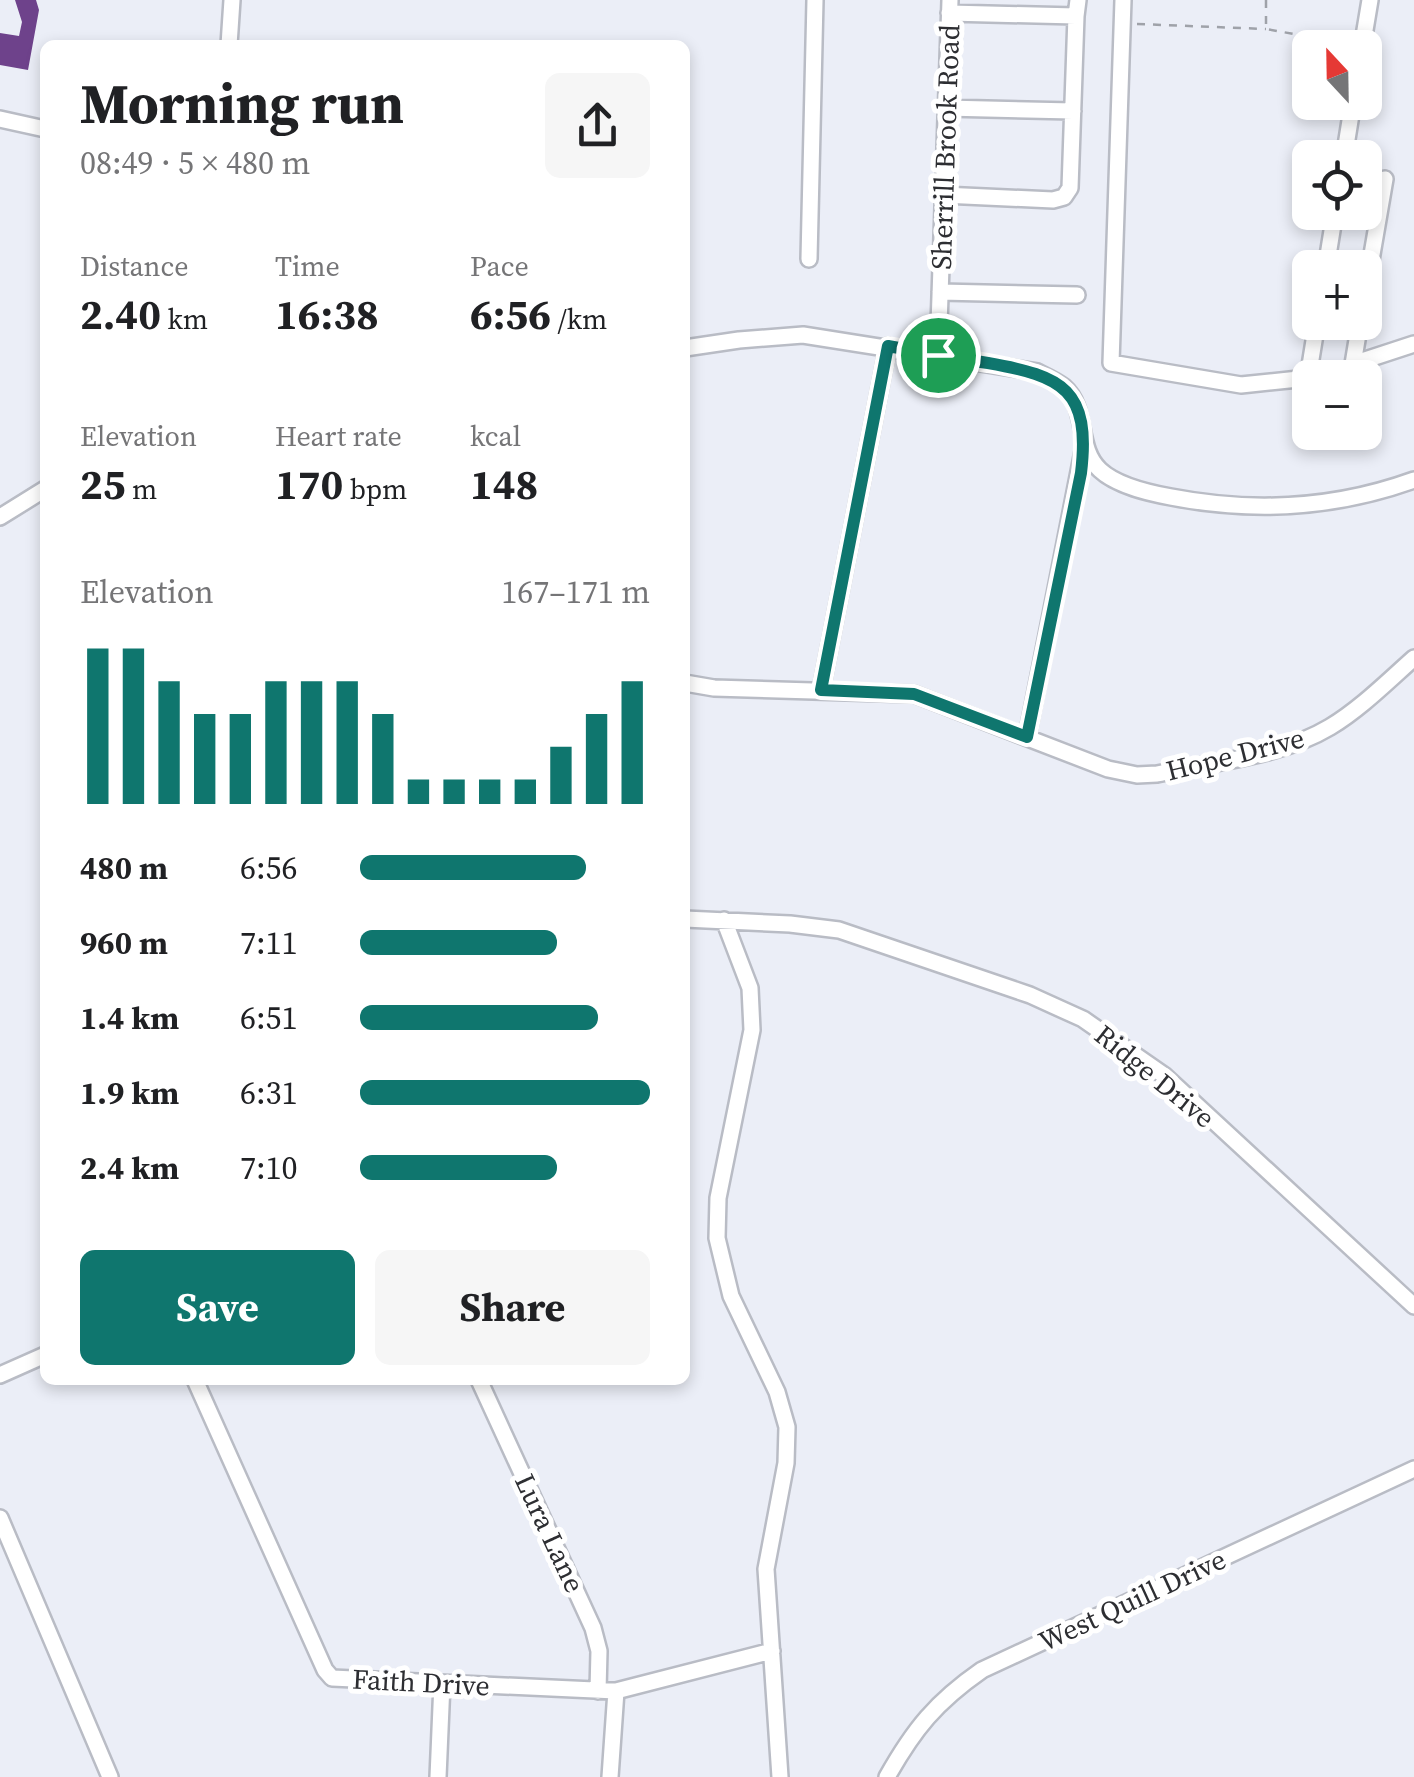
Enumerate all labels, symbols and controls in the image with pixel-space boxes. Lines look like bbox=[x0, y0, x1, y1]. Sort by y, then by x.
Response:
street label: Sherrill Brook Road bbox=[922, 24, 968, 270]
north arrow bbox=[1292, 30, 1382, 120]
map controls bbox=[1292, 30, 1382, 450]
text: Morning run bbox=[80, 66, 404, 141]
button: share bbox=[545, 73, 650, 178]
button: locate bbox=[1292, 140, 1382, 230]
text: 08:49 · 5 × 480 m bbox=[80, 141, 310, 185]
text: Distance bbox=[80, 247, 189, 285]
text: Time bbox=[275, 247, 340, 285]
text: Pace bbox=[470, 247, 529, 285]
button: + bbox=[1292, 250, 1382, 340]
text: 2.40 bbox=[80, 285, 161, 343]
text: 16:38 bbox=[275, 285, 379, 343]
text: 6:56 bbox=[470, 285, 551, 343]
text: km bbox=[161, 300, 208, 338]
text: /km bbox=[551, 300, 607, 338]
pin bbox=[896, 313, 981, 398]
icon: arrive bbox=[911, 328, 966, 383]
button: − bbox=[1292, 360, 1382, 450]
text: Elevation bbox=[80, 417, 197, 455]
text: Heart rate bbox=[275, 417, 402, 455]
text: kcal bbox=[470, 417, 521, 455]
text: 25 bbox=[80, 455, 126, 513]
text: 170 bbox=[275, 455, 343, 513]
text: 148 bbox=[470, 455, 538, 513]
text: m bbox=[126, 470, 157, 508]
text: bpm bbox=[343, 470, 407, 508]
text: Elevation bbox=[80, 570, 214, 614]
text: 167–171 m bbox=[501, 570, 650, 614]
street label: Hope Drive bbox=[1162, 718, 1308, 790]
text: 480 m bbox=[80, 846, 168, 890]
text: 6:56 bbox=[240, 846, 298, 890]
text: 960 m bbox=[80, 921, 168, 965]
text: 7:11 bbox=[240, 921, 298, 965]
text: 1.4 km bbox=[80, 996, 179, 1040]
text: 6:51 bbox=[240, 996, 298, 1040]
street label: Ridge Drive bbox=[1087, 1016, 1223, 1136]
text: 1.9 km bbox=[80, 1071, 179, 1115]
text: 6:31 bbox=[240, 1071, 298, 1115]
text: 2.4 km bbox=[80, 1146, 179, 1190]
text: 7:10 bbox=[240, 1146, 298, 1190]
button: Save bbox=[80, 1250, 355, 1365]
button: Share bbox=[375, 1250, 650, 1365]
street label: Lura Lane bbox=[506, 1468, 594, 1598]
street label: West Quill Drive bbox=[1032, 1540, 1232, 1660]
street label: Faith Drive bbox=[351, 1659, 491, 1705]

